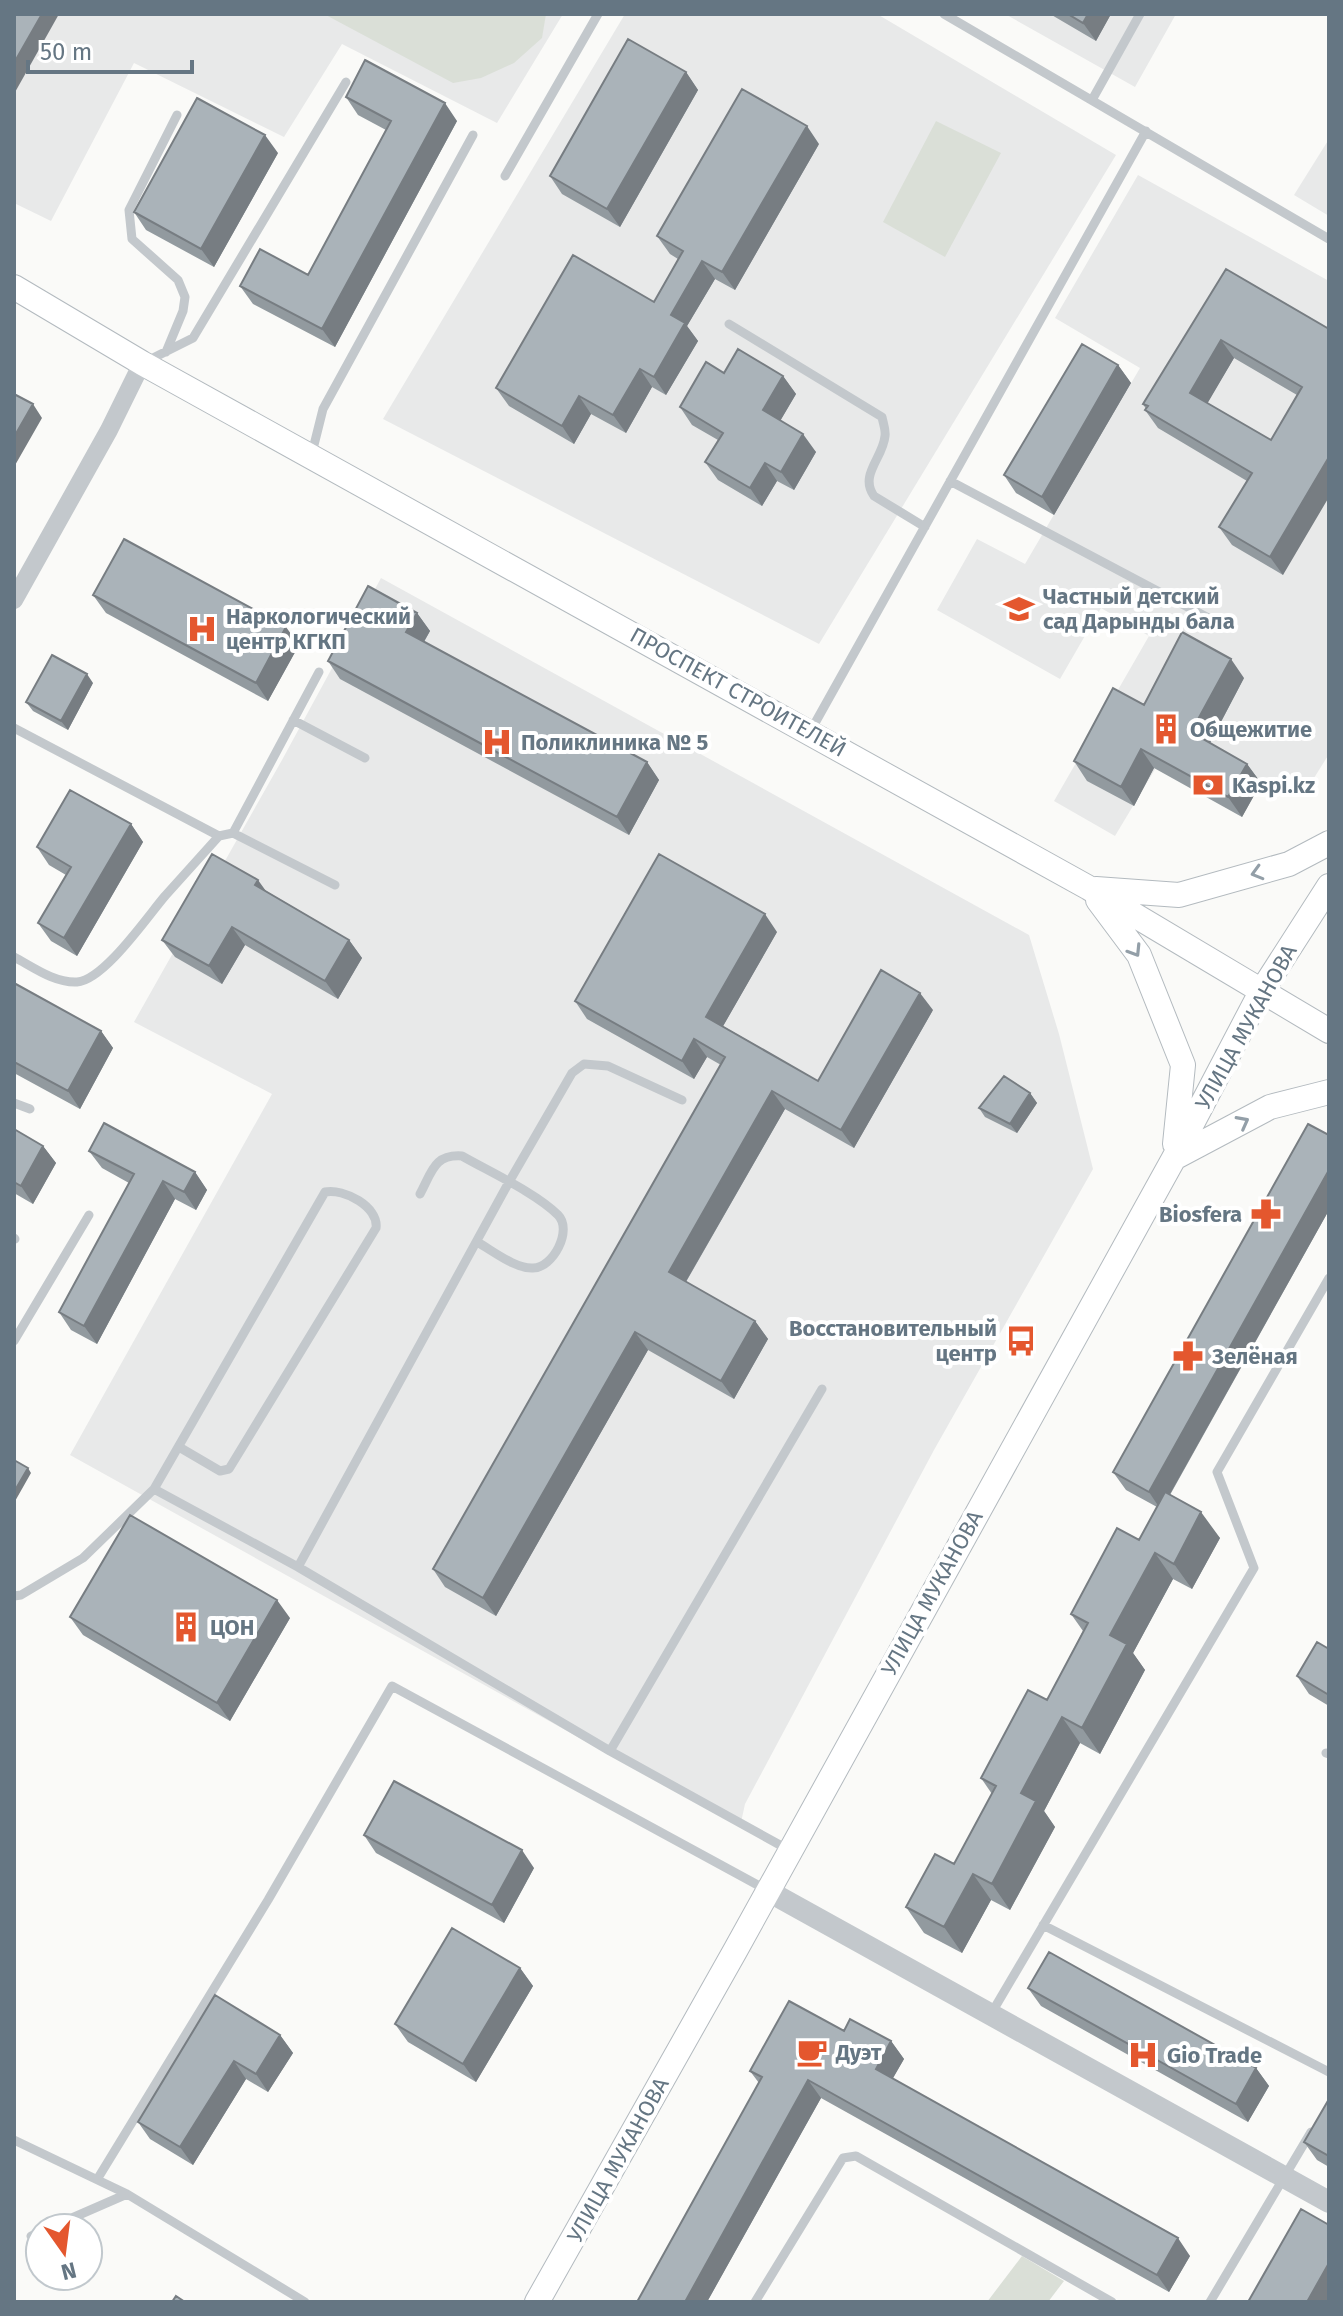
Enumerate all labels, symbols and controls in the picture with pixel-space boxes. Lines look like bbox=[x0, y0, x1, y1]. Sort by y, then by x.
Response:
scale bar bbox=[28, 24, 192, 74]
text: 50 m bbox=[40, 38, 92, 66]
place label: Частный детский сад Дарынды бала bbox=[1043, 583, 1235, 635]
school or university icon: Частный детский сад Дарынды бала bbox=[1002, 592, 1036, 626]
place label: Наркологический центр КГКП bbox=[226, 603, 411, 655]
hospital icon: Наркологический центр КГКП bbox=[185, 612, 219, 646]
street label: ПРОСПЕКТ СТРОИТЕЛЕЙ bbox=[625, 621, 851, 763]
building icon: Общежитие bbox=[1149, 712, 1183, 746]
place label: Общежитие bbox=[1190, 716, 1312, 743]
hospital icon: Поликлиника № 5 bbox=[480, 725, 514, 759]
place label: Поликлиника № 5 bbox=[521, 729, 708, 756]
bank icon: Kaspi.kz bbox=[1191, 768, 1225, 802]
place label: Kaspi.kz bbox=[1232, 772, 1315, 799]
one-way arrow bbox=[1251, 864, 1265, 880]
street label: УЛИЦА МУКАНОВА bbox=[1189, 939, 1303, 1114]
one-way arrow bbox=[1125, 943, 1140, 957]
one-way arrow bbox=[1234, 1116, 1249, 1131]
pharmacy icon: Biosfera bbox=[1249, 1197, 1283, 1231]
place label: Biosfera bbox=[1159, 1201, 1242, 1228]
place label: Восстановительный центр bbox=[789, 1315, 997, 1367]
bus stop icon: Восстановительный центр bbox=[1004, 1324, 1038, 1358]
pharmacy icon: Зелёная bbox=[1171, 1339, 1205, 1373]
place label: Зелёная bbox=[1211, 1343, 1298, 1370]
street label: УЛИЦА МУКАНОВА bbox=[875, 1505, 989, 1680]
building icon: ЦОН bbox=[169, 1610, 203, 1644]
place label: ЦОН bbox=[210, 1614, 254, 1641]
cafe icon: Дуэт bbox=[795, 2035, 829, 2069]
hospital icon: Gio Trade bbox=[1126, 2038, 1160, 2072]
place label: Дуэт bbox=[835, 2039, 882, 2066]
place label: Gio Trade bbox=[1167, 2042, 1262, 2069]
street label: УЛИЦА МУКАНОВА bbox=[561, 2072, 675, 2247]
north arrow bbox=[24, 2212, 104, 2292]
text: N bbox=[58, 2256, 79, 2286]

